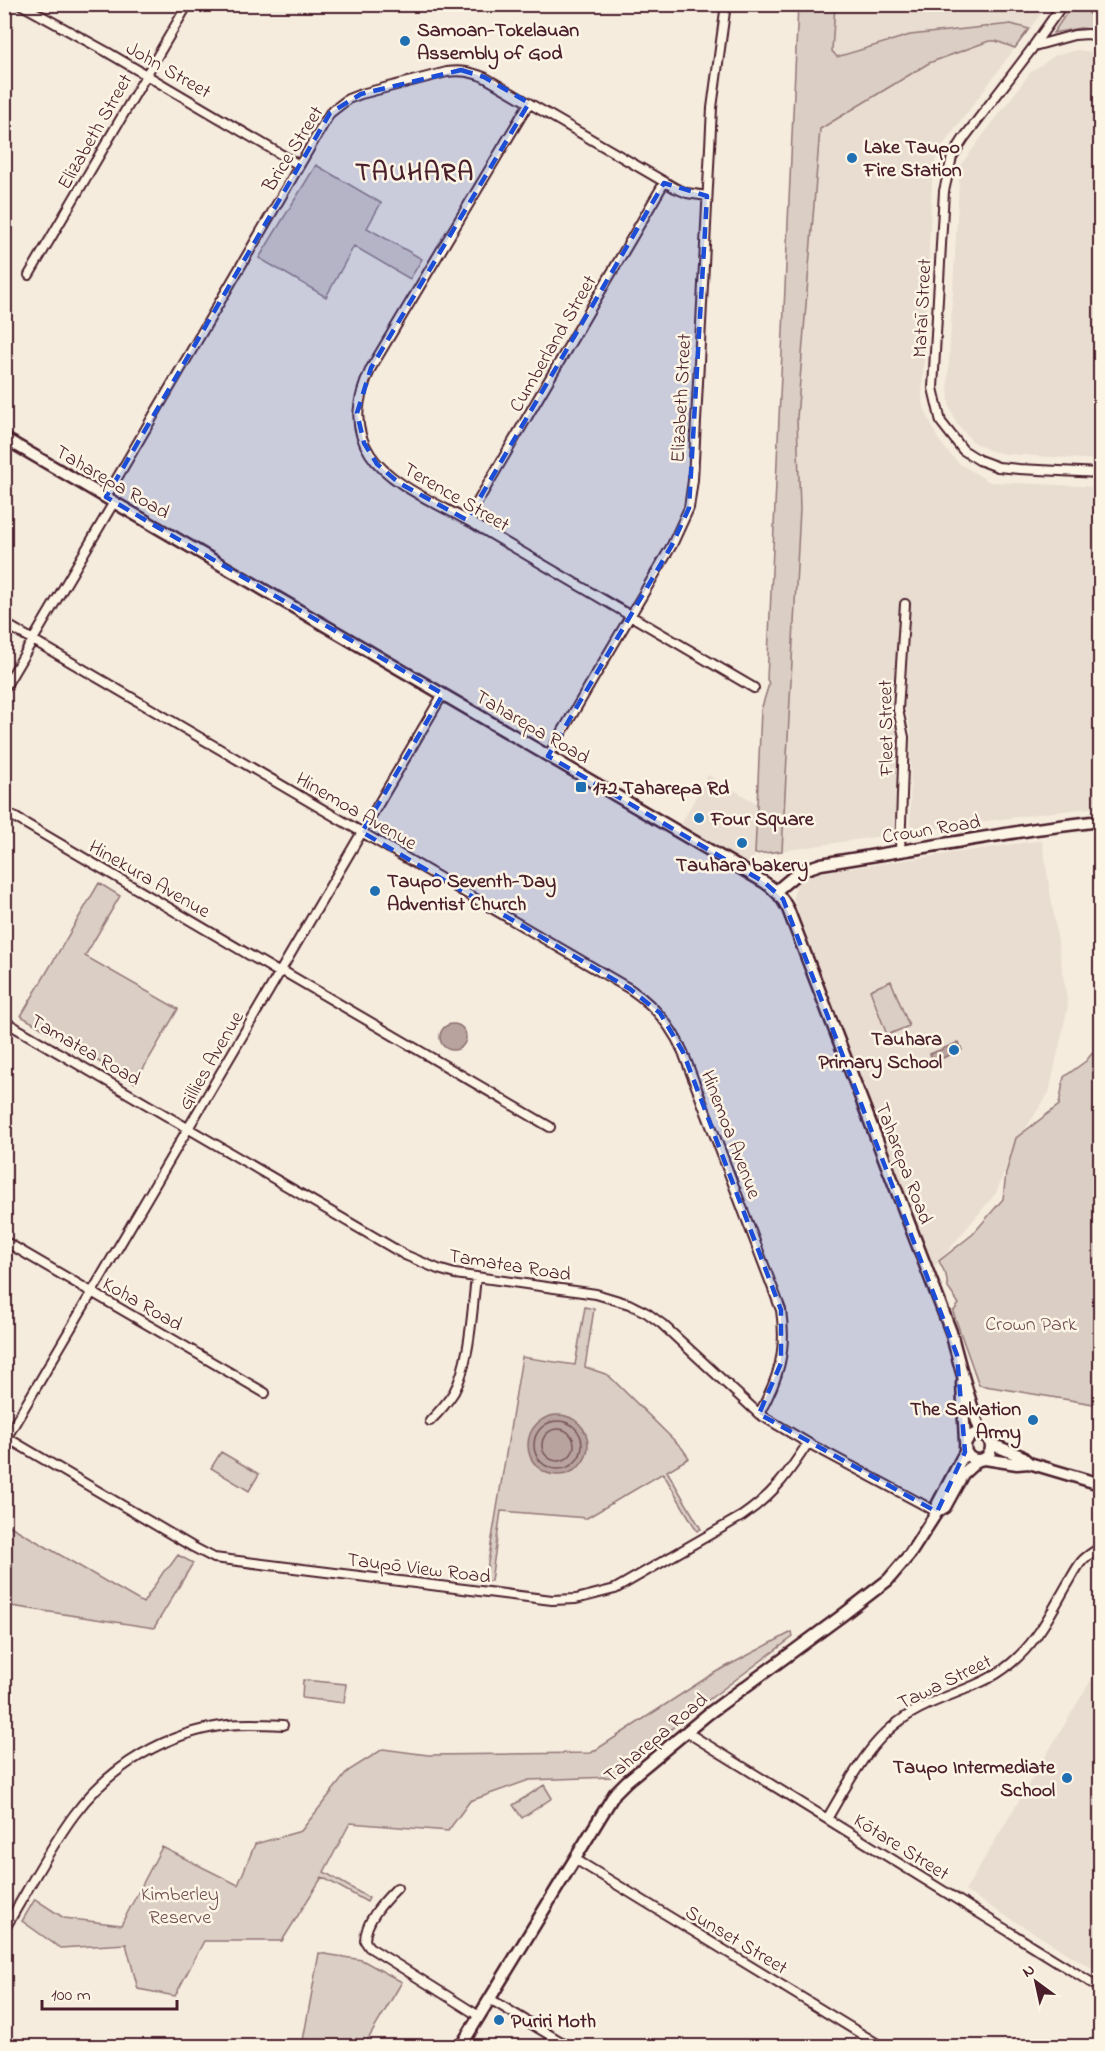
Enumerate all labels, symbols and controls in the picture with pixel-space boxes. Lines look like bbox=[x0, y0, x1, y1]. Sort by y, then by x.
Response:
place label: Samoan-Tokelauan Assembly of God bbox=[417, 17, 579, 70]
marker: Samoan-Tokelauan Assembly of God bbox=[398, 34, 412, 48]
street label: John Street bbox=[120, 35, 216, 107]
street label: Elizabeth Street bbox=[51, 69, 141, 196]
street label: Brice Street bbox=[256, 100, 332, 199]
place label: Lake Taupo Fire Station bbox=[863, 134, 962, 186]
marker: Lake Taupo Fire Station bbox=[845, 151, 859, 165]
district label: TAUHARA bbox=[355, 155, 475, 193]
street label: Mataī Street bbox=[906, 257, 941, 359]
street label: Cumberland Street bbox=[503, 270, 605, 418]
street label: Elizabeth Street bbox=[665, 332, 700, 464]
street label: Taharepa Road bbox=[49, 439, 174, 528]
street label: Terence Street bbox=[397, 456, 515, 541]
street label: Fleet Street bbox=[872, 679, 903, 777]
street label: Taharepa Road bbox=[469, 684, 594, 773]
street label: Hinemoa Avenue bbox=[290, 766, 422, 859]
place label: 172 Taharepa Rd bbox=[593, 775, 730, 804]
marker: 172 Taharepa Rd bbox=[574, 780, 588, 794]
place label: Four Square bbox=[710, 806, 815, 835]
street label: Crown Road bbox=[880, 808, 983, 853]
marker: Four Square bbox=[692, 811, 706, 825]
street label: Hinekura Avenue bbox=[83, 834, 215, 927]
marker: Tauhara bakery bbox=[735, 836, 749, 850]
place label: Tauhara bakery bbox=[676, 852, 808, 882]
place label: Taupo Seventh-Day Adventist Church bbox=[387, 868, 556, 920]
marker: Taupo Seventh-Day Adventist Church bbox=[368, 884, 382, 898]
street label: Gillies Avenue bbox=[172, 1006, 252, 1116]
street label: Tamatea Road bbox=[24, 1008, 146, 1095]
place label: Tauhara Primary School bbox=[818, 1026, 942, 1079]
marker: Tauhara Primary School bbox=[947, 1043, 961, 1057]
street label: Hinemoa Avenue bbox=[692, 1066, 768, 1203]
street label: Taharepa Road bbox=[866, 1099, 939, 1229]
street label: Tamatea Road bbox=[446, 1242, 573, 1290]
street label: Koha Road bbox=[96, 1271, 187, 1340]
park label: Crown Park bbox=[985, 1311, 1077, 1340]
place label: The Salvation Army bbox=[910, 1396, 1021, 1449]
marker: The Salvation Army bbox=[1026, 1413, 1040, 1427]
street label: Taupō View Road bbox=[345, 1546, 492, 1593]
street label: Tawa Street bbox=[893, 1648, 997, 1719]
street label: Taharepa Road bbox=[598, 1687, 715, 1791]
place label: Taupo Intermediate School bbox=[893, 1754, 1056, 1806]
marker: Taupo Intermediate School bbox=[1060, 1771, 1074, 1785]
street label: Kōtare Street bbox=[847, 1807, 954, 1889]
park label: Kimberley Reserve bbox=[141, 1881, 219, 1933]
street label: Sunset Street bbox=[679, 1899, 793, 1983]
north arrow bbox=[1006, 1952, 1066, 2012]
text: N bbox=[1018, 1958, 1040, 1984]
scale bar bbox=[42, 1973, 177, 2011]
text: 100 m bbox=[51, 1983, 91, 2009]
place label: Puriri Moth bbox=[511, 2008, 596, 2037]
marker: Puriri Moth bbox=[492, 2013, 506, 2027]

